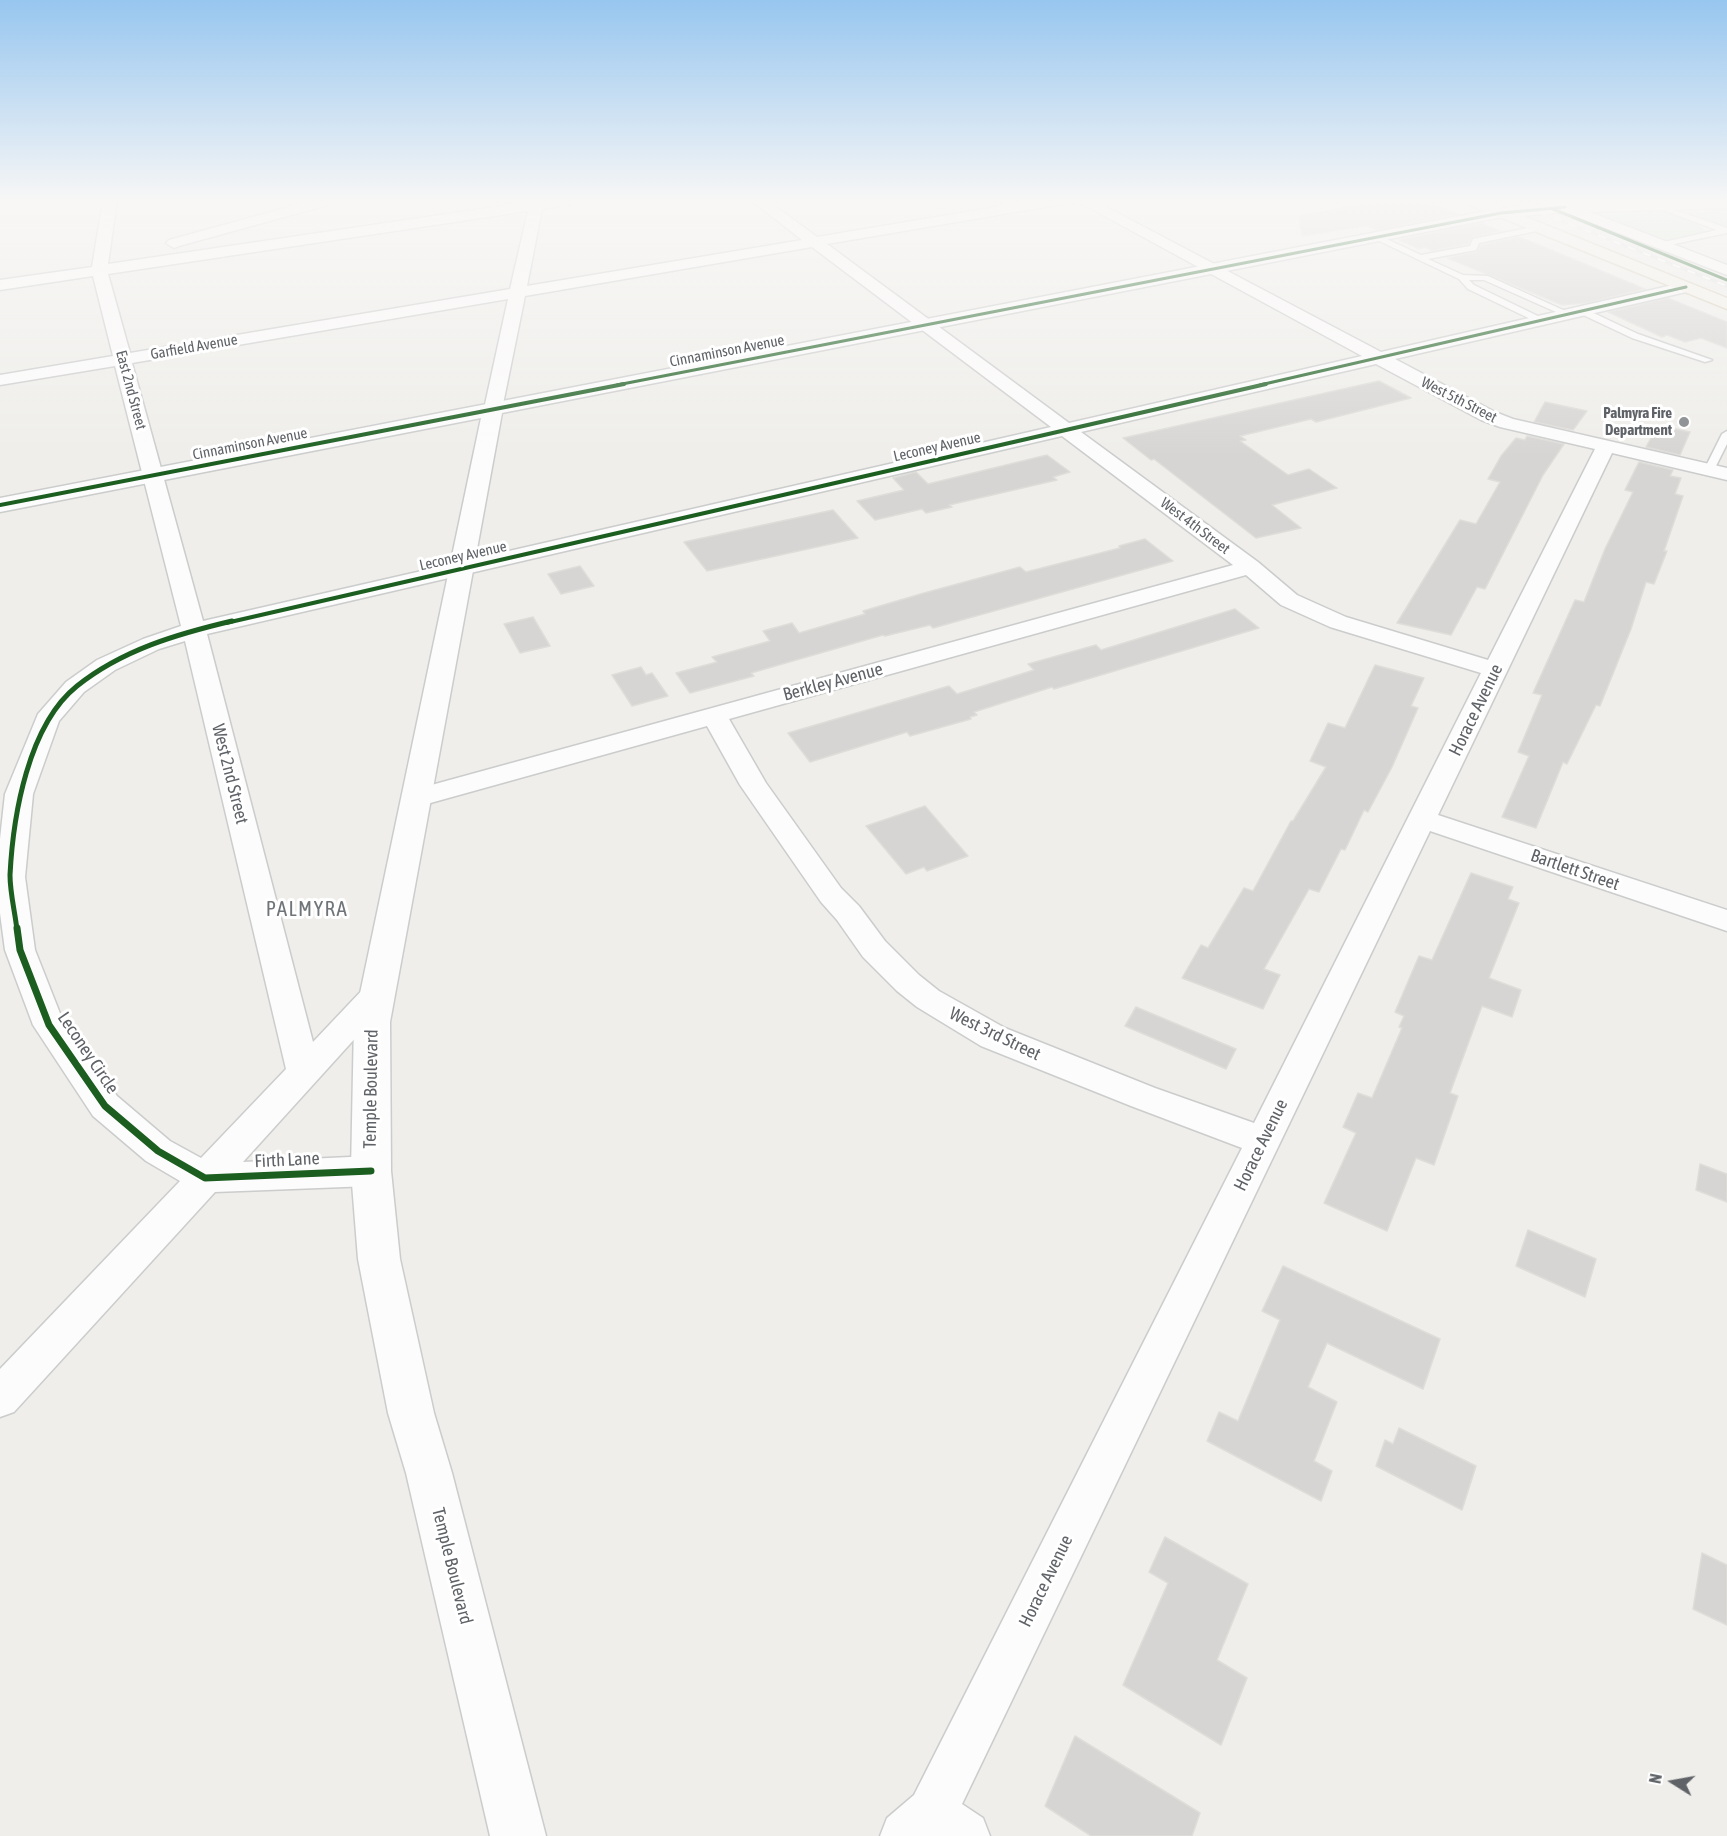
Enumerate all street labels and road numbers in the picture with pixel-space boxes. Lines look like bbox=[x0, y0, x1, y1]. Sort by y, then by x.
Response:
street label: Garfield Avenue bbox=[149, 330, 239, 364]
street label: Cinnaminson Avenue bbox=[668, 331, 786, 371]
street label: East 2nd Street bbox=[112, 348, 150, 432]
street label: West 5th Street bbox=[1418, 373, 1500, 427]
street label: Cinnaminson Avenue bbox=[191, 424, 309, 464]
street label: Leconey Avenue bbox=[892, 428, 982, 466]
street label: West 4th Street bbox=[1157, 494, 1233, 558]
street label: Leconey Avenue bbox=[418, 537, 508, 575]
street label: Berkley Avenue bbox=[781, 658, 885, 706]
street label: Horace Avenue bbox=[1445, 661, 1507, 759]
street label: West 2nd Street bbox=[207, 722, 253, 826]
street label: Bartlett Street bbox=[1528, 845, 1622, 895]
street label: West 3rd Street bbox=[946, 1003, 1044, 1065]
street label: Leconey Circle bbox=[53, 1008, 123, 1098]
street label: Temple Boulevard bbox=[359, 1029, 383, 1149]
street label: Horace Avenue bbox=[1230, 1096, 1292, 1194]
street label: Firth Lane bbox=[254, 1148, 320, 1172]
street label: Temple Boulevard bbox=[427, 1505, 477, 1627]
street label: Horace Avenue bbox=[1015, 1532, 1077, 1630]

